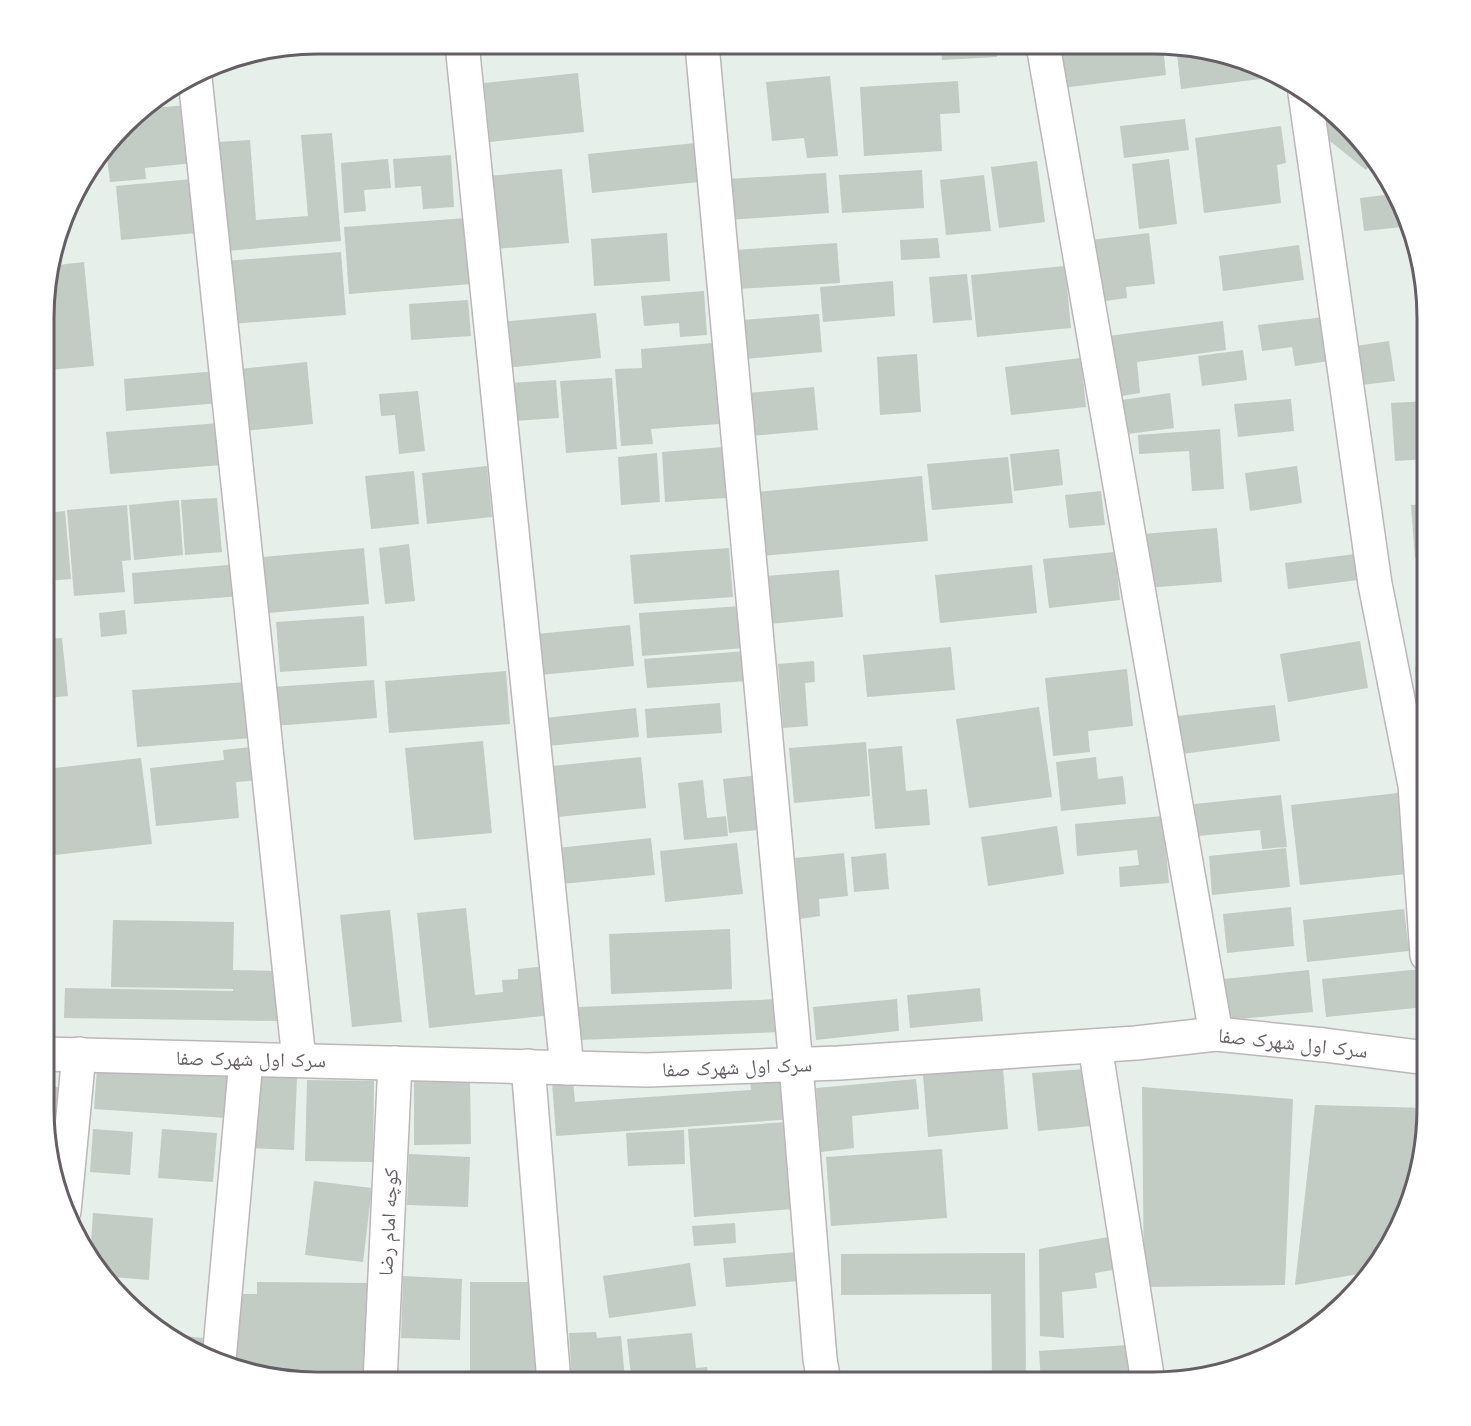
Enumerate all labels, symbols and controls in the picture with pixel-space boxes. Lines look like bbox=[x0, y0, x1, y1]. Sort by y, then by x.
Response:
street label: سرک اول شهرک صفا bbox=[1217, 1024, 1369, 1063]
street label: سرک اول شهرک صفا bbox=[176, 1047, 326, 1072]
street label: سرک اول شهرک صفا bbox=[662, 1053, 812, 1082]
street label: کوچه امام رضا bbox=[374, 1168, 405, 1277]

